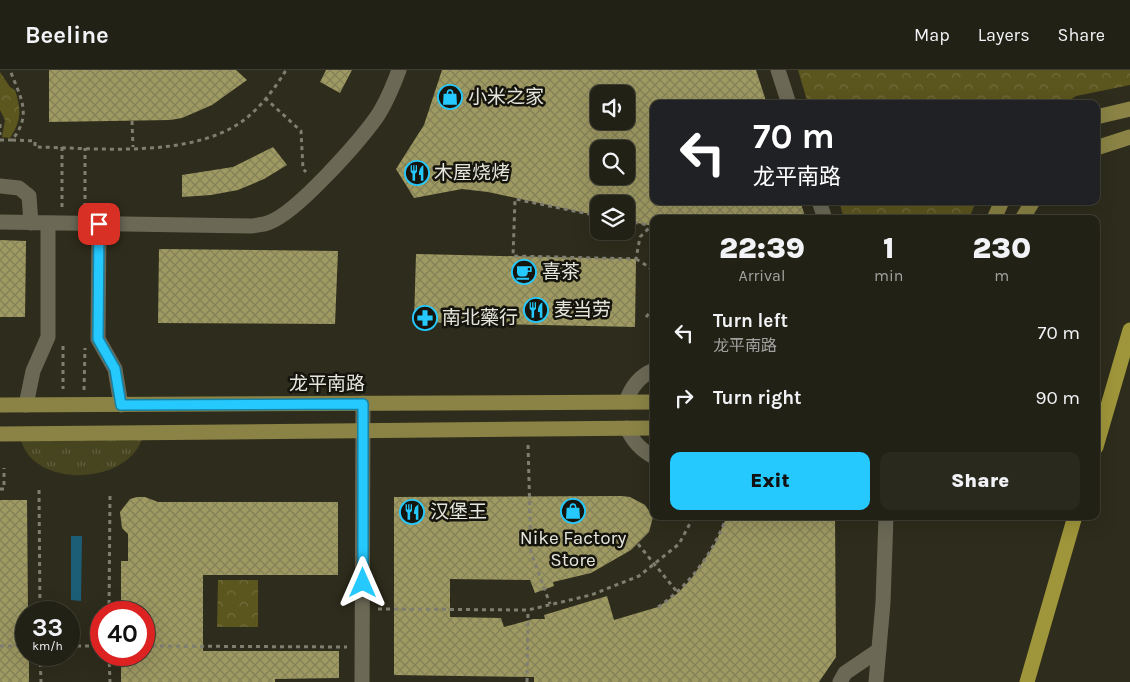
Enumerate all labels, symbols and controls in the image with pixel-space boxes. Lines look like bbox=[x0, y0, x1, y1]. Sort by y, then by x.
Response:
text: Beeline bbox=[25, 21, 109, 49]
text: Map bbox=[914, 24, 950, 46]
text: Layers bbox=[978, 24, 1030, 46]
text: Share bbox=[1058, 24, 1105, 46]
shop icon: 小米之家 bbox=[437, 84, 463, 110]
map controls bbox=[590, 85, 635, 240]
button: sound bbox=[590, 85, 635, 130]
place label: 小米之家 bbox=[468, 86, 544, 108]
text: 70 m bbox=[753, 116, 835, 157]
icon: left bbox=[670, 120, 735, 185]
button: search bbox=[590, 140, 635, 185]
restaurant icon: 木屋烧烤 bbox=[404, 160, 430, 186]
place label: 木屋烧烤 bbox=[434, 162, 510, 184]
text: 龙平南路 bbox=[753, 164, 841, 190]
button: layers bbox=[590, 195, 635, 240]
pin bbox=[78, 203, 120, 245]
icon: arrive bbox=[85, 210, 113, 238]
text: 22:39 bbox=[719, 230, 805, 266]
text: 1 bbox=[883, 230, 894, 266]
text: 230 bbox=[972, 230, 1031, 266]
cafe icon: 喜茶 bbox=[511, 259, 537, 285]
place label: 喜茶 bbox=[542, 261, 580, 283]
text: Arrival bbox=[739, 266, 785, 285]
text: min bbox=[874, 266, 903, 285]
text: m bbox=[994, 266, 1009, 285]
restaurant icon: 麦当劳 bbox=[523, 297, 549, 323]
place label: 麦当劳 bbox=[554, 299, 611, 321]
pharmacy icon: 南北藥行 bbox=[412, 305, 438, 331]
place label: 南北藥行 bbox=[442, 307, 518, 329]
text: Turn left bbox=[713, 310, 788, 332]
icon: left bbox=[670, 319, 698, 347]
text: 70 m bbox=[1038, 322, 1080, 344]
text: 龙平南路 bbox=[713, 336, 777, 355]
street label: 龙平南路 bbox=[289, 373, 365, 395]
icon: right bbox=[670, 384, 698, 412]
text: Turn right bbox=[713, 387, 802, 409]
text: 90 m bbox=[1035, 387, 1080, 409]
button: Exit bbox=[670, 452, 870, 510]
button: Share bbox=[880, 452, 1080, 510]
shop icon: Nike Factory Store bbox=[560, 498, 586, 524]
restaurant icon: 汉堡王 bbox=[399, 499, 425, 525]
place label: 汉堡王 bbox=[430, 501, 487, 523]
place label: Nike Factory Store bbox=[520, 527, 626, 571]
position arrow bbox=[336, 556, 388, 608]
speed limit sign: 40 bbox=[90, 601, 155, 666]
text: 33 bbox=[32, 613, 63, 642]
text: km/h bbox=[32, 639, 63, 653]

